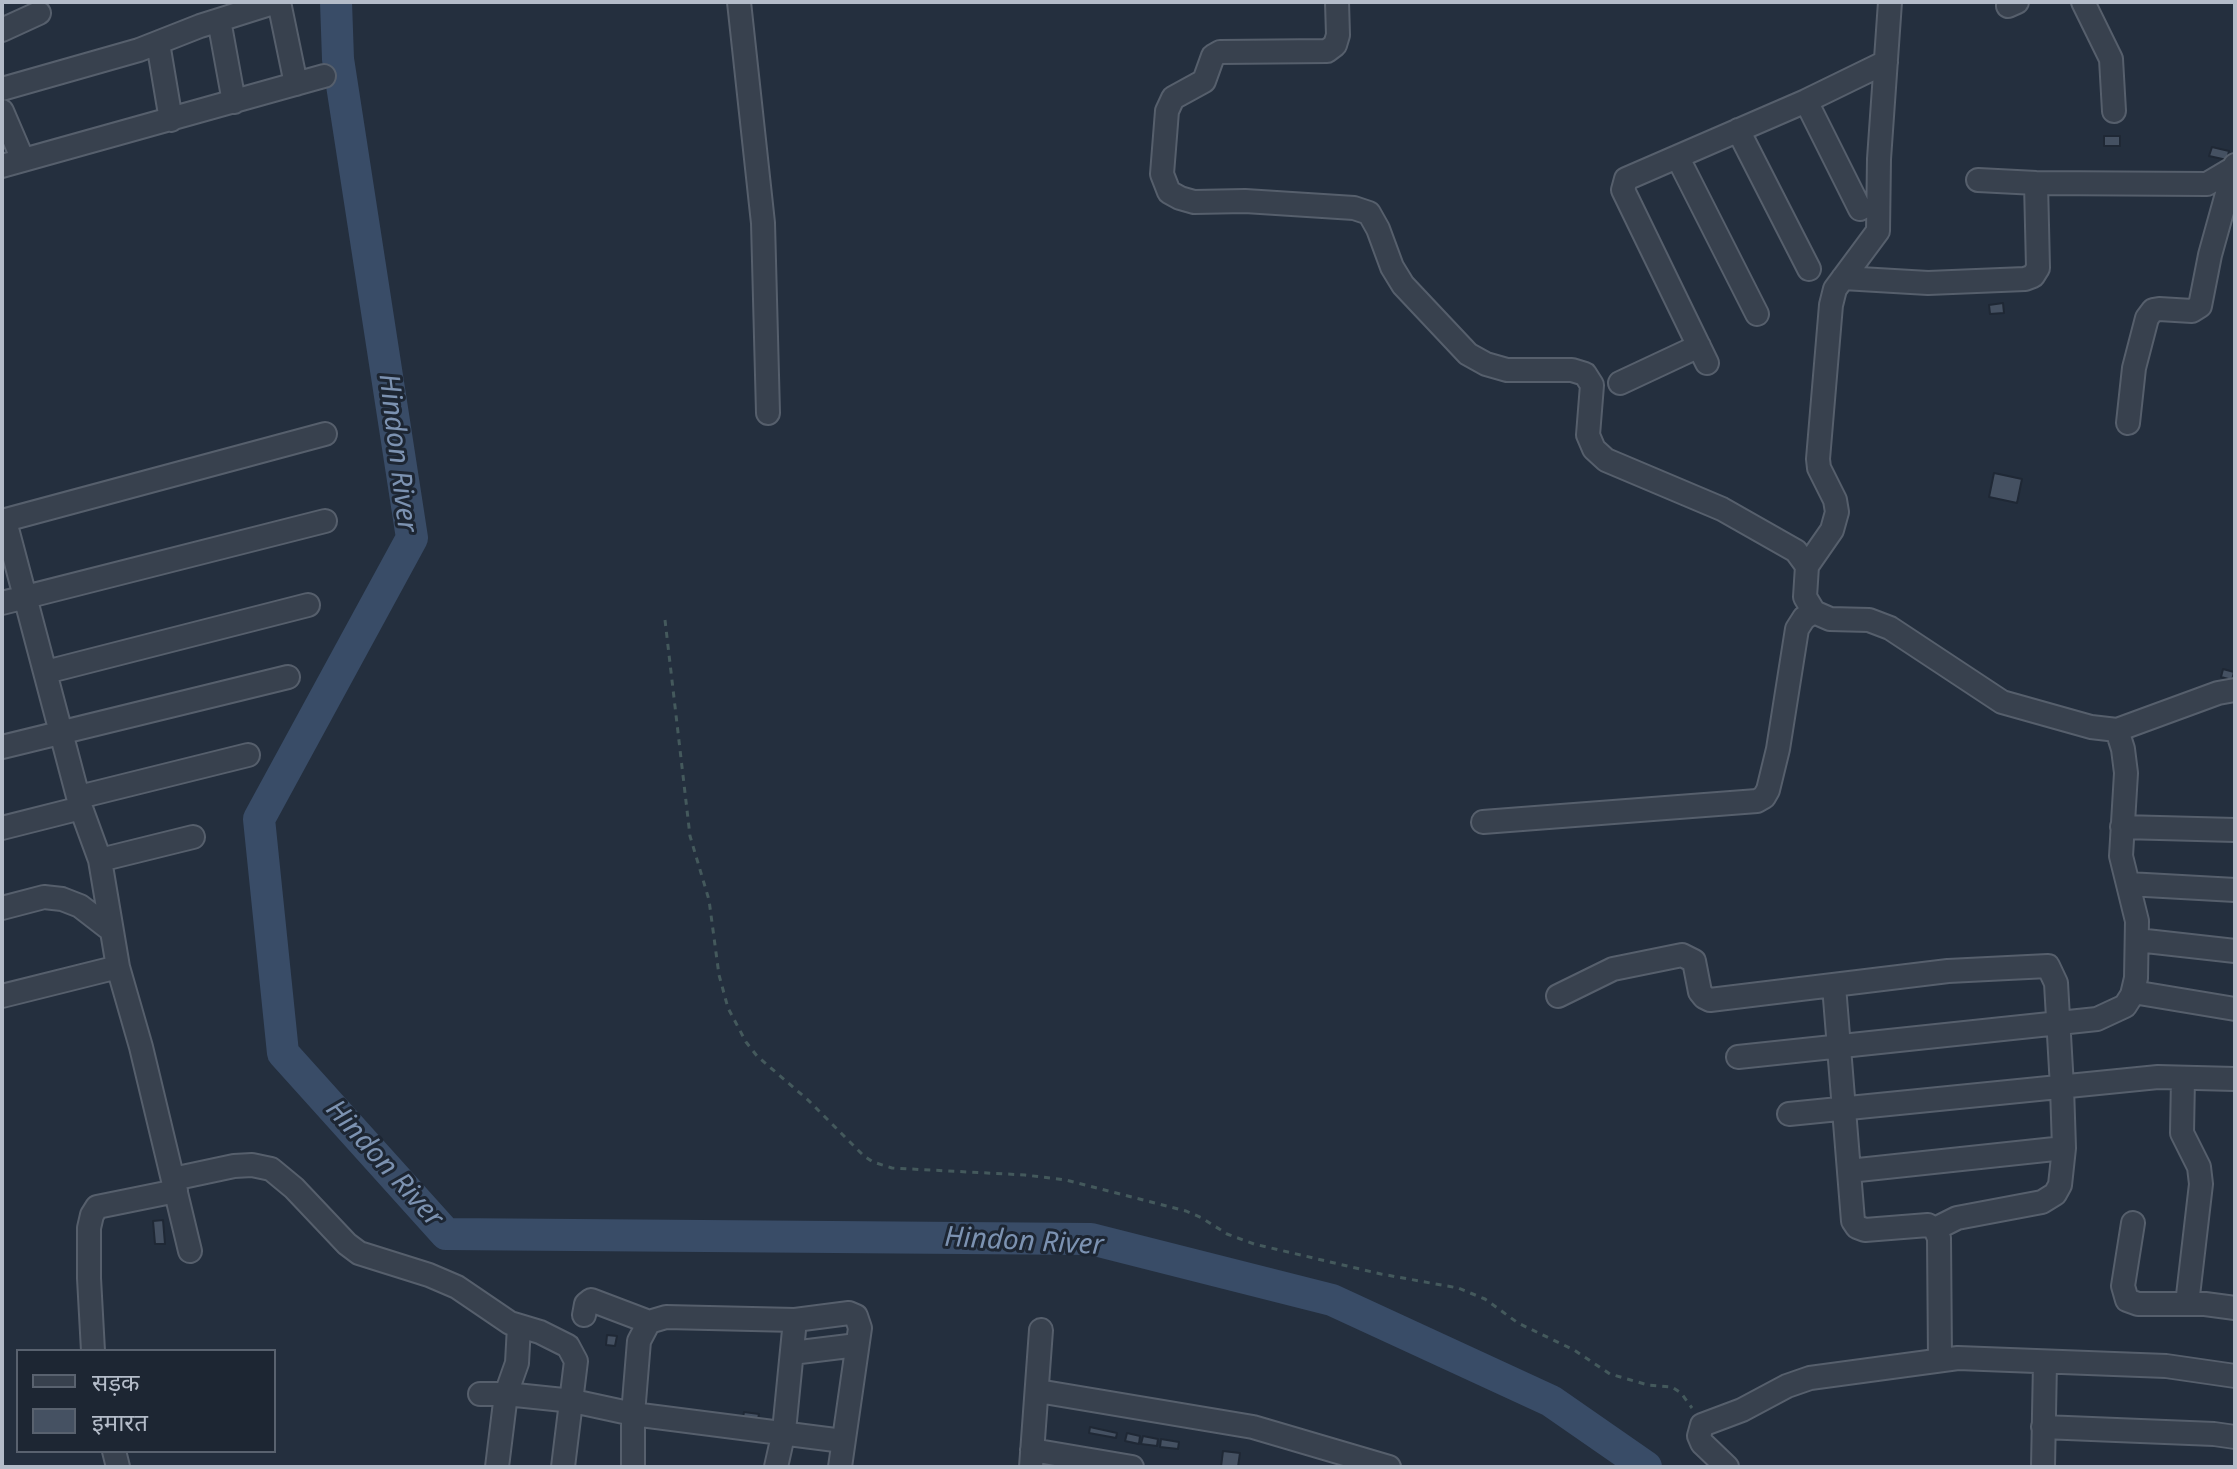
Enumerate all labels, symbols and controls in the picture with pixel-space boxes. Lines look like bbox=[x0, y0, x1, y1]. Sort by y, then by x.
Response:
water label: Hindon River bbox=[371, 372, 423, 534]
water label: Hindon River bbox=[318, 1094, 450, 1234]
water label: Hindon River bbox=[944, 1221, 1104, 1263]
legend bbox=[16, 1349, 276, 1453]
text: सड़क bbox=[92, 1365, 140, 1398]
text: इमारत bbox=[92, 1405, 148, 1438]

